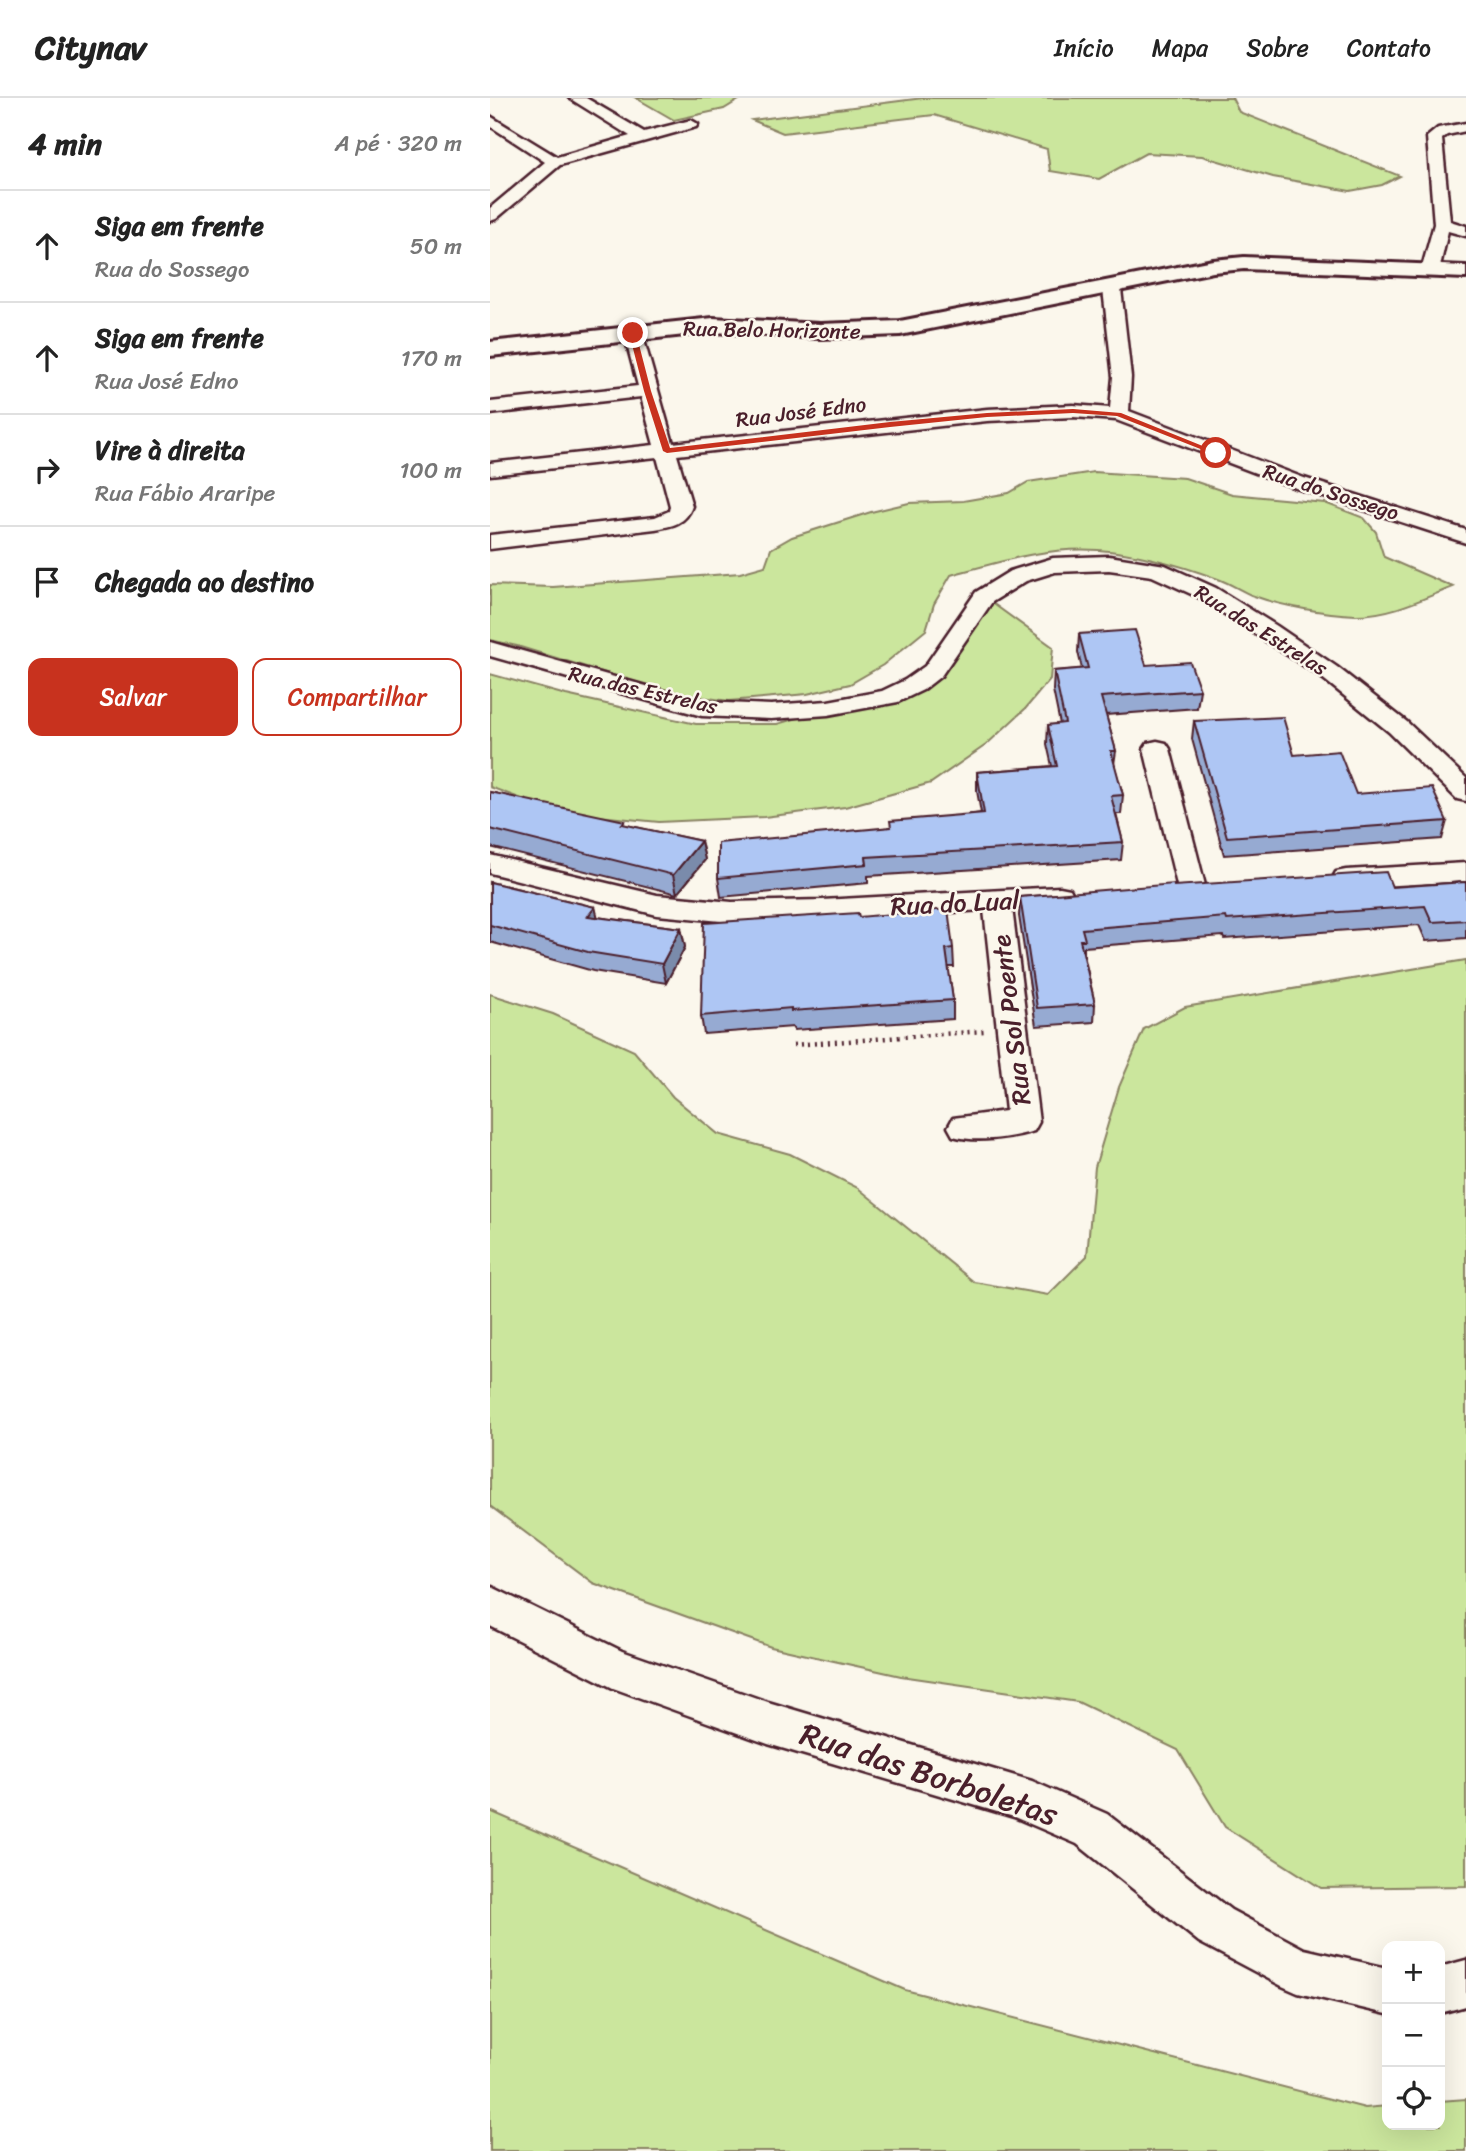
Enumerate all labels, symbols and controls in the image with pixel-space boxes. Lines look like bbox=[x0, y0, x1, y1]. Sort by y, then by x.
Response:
text: Citynav bbox=[35, 19, 146, 77]
text: Início bbox=[1054, 27, 1114, 69]
text: Mapa bbox=[1152, 27, 1208, 69]
text: Sobre bbox=[1246, 27, 1309, 69]
text: Contato bbox=[1347, 27, 1431, 69]
text: 4 min bbox=[28, 117, 102, 171]
text: A pé · 320 m bbox=[335, 123, 462, 164]
text: Siga em frente bbox=[95, 203, 264, 249]
text: 50 m bbox=[410, 226, 462, 267]
icon: ahead bbox=[28, 227, 66, 265]
text: Rua do Sossego bbox=[95, 249, 249, 290]
street label: Rua Belo Horizonte bbox=[683, 309, 861, 351]
text: Siga em frente bbox=[95, 315, 264, 361]
route end bbox=[617, 317, 648, 348]
text: 170 m bbox=[401, 338, 462, 379]
icon: ahead bbox=[28, 339, 66, 377]
text: Rua José Edno bbox=[95, 361, 238, 402]
street label: Rua José Edno bbox=[734, 385, 869, 439]
text: Vire à direita bbox=[95, 427, 245, 473]
route start bbox=[1200, 437, 1231, 468]
text: 100 m bbox=[399, 450, 462, 491]
icon: right bbox=[28, 451, 66, 489]
street label: Rua do Sossego bbox=[1258, 452, 1404, 532]
text: Rua Fábio Araripe bbox=[95, 473, 275, 514]
text: Chegada ao destino bbox=[95, 559, 314, 605]
icon: arrive bbox=[28, 563, 66, 601]
street label: Rua das Estrelas bbox=[1187, 574, 1336, 687]
street label: Rua das Estrelas bbox=[565, 654, 722, 726]
button: Salvar bbox=[28, 658, 238, 736]
button: Compartilhar bbox=[252, 658, 462, 736]
street label: Rua do Lual bbox=[889, 877, 1021, 929]
street label: Rua Sol Poente bbox=[978, 932, 1044, 1108]
street label: Rua das Borboletas bbox=[792, 1706, 1066, 1843]
map controls bbox=[1382, 1941, 1445, 2130]
button: + bbox=[1382, 1941, 1445, 2004]
button: − bbox=[1382, 2004, 1445, 2067]
button: locate bbox=[1382, 2067, 1445, 2130]

